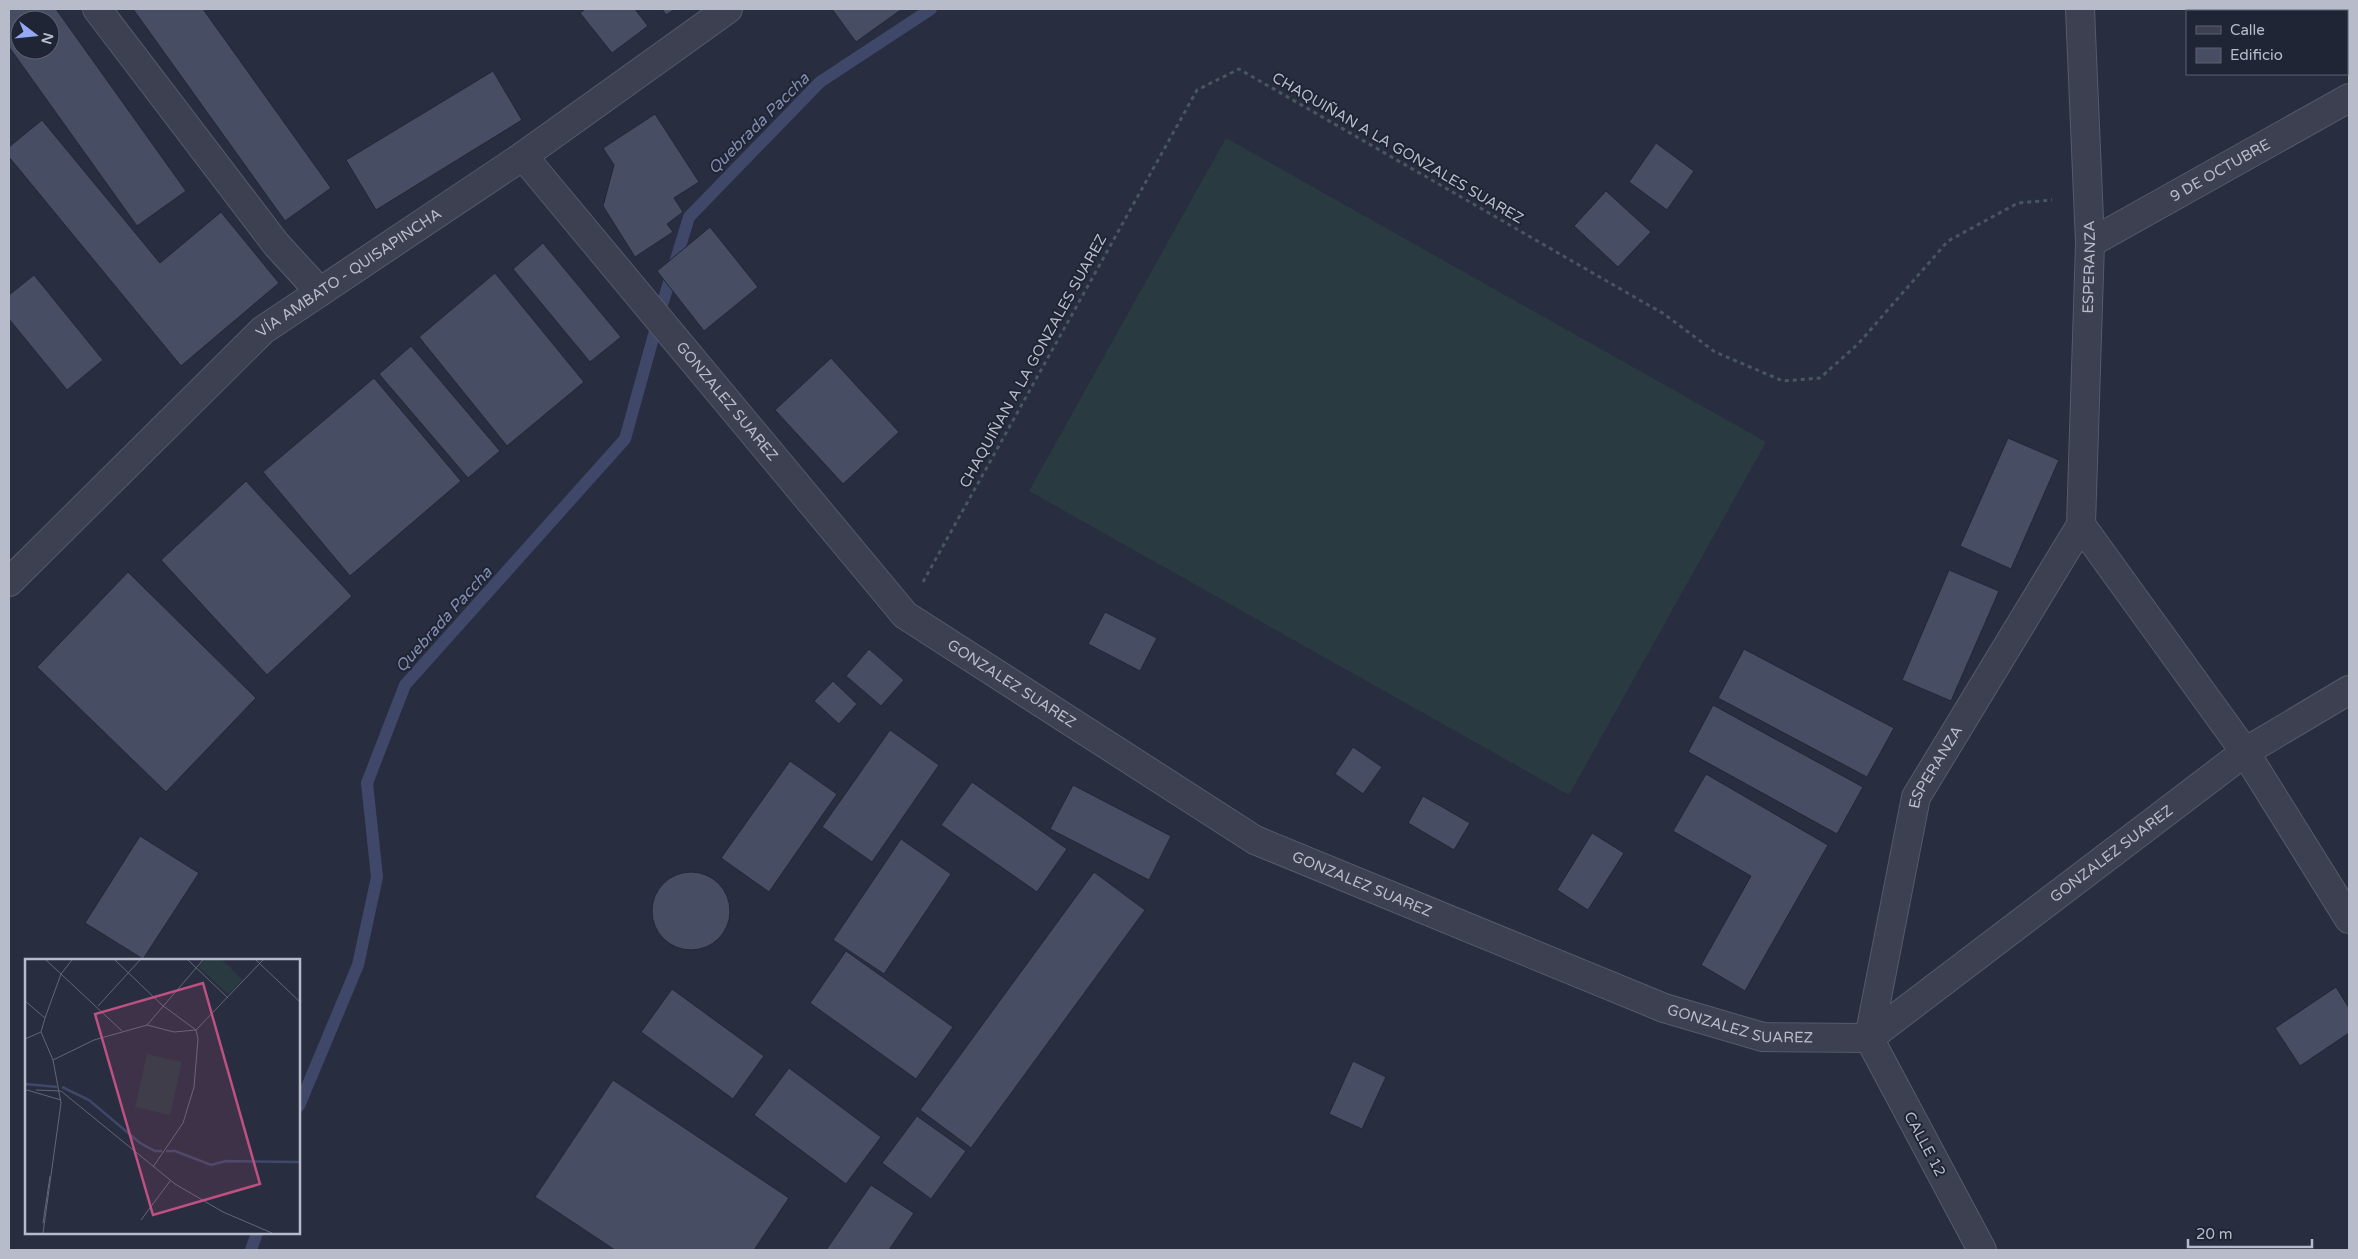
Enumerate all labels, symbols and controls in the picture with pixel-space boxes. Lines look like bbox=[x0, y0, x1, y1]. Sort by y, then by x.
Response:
north arrow bbox=[10, 10, 60, 60]
legend bbox=[2186, 10, 2348, 75]
text: Calle bbox=[2230, 21, 2265, 39]
text: N bbox=[37, 31, 57, 46]
text: Edificio bbox=[2230, 46, 2283, 64]
water label: Quebrada Paccha bbox=[704, 68, 814, 179]
street label: CHAQUIÑAN A LA GONZALES SUAREZ bbox=[1269, 68, 1527, 228]
street label: 9 DE OCTUBRE bbox=[2167, 135, 2273, 205]
street label: VÍA AMBATO - QUISAPINCHA bbox=[252, 204, 445, 341]
street label: ESPERANZA bbox=[2079, 220, 2099, 314]
street label: CHAQUIÑAN A LA GONZALES SUAREZ bbox=[955, 231, 1111, 491]
street label: GONZALEZ SUAREZ bbox=[672, 338, 782, 464]
water label: Quebrada Paccha bbox=[391, 562, 497, 677]
street label: GONZALEZ SUAREZ bbox=[944, 636, 1079, 732]
street label: ESPERANZA bbox=[1905, 722, 1966, 810]
street label: GONZALEZ SUAREZ bbox=[2046, 801, 2176, 906]
street label: GONZALEZ SUAREZ bbox=[1290, 847, 1435, 921]
inset map bbox=[25, 959, 300, 1234]
street label: GONZALEZ SUAREZ bbox=[1665, 1000, 1813, 1046]
street label: CALLE 12 bbox=[1900, 1108, 1950, 1180]
scale bar bbox=[2188, 1216, 2312, 1248]
text: 20 m bbox=[2196, 1225, 2233, 1243]

